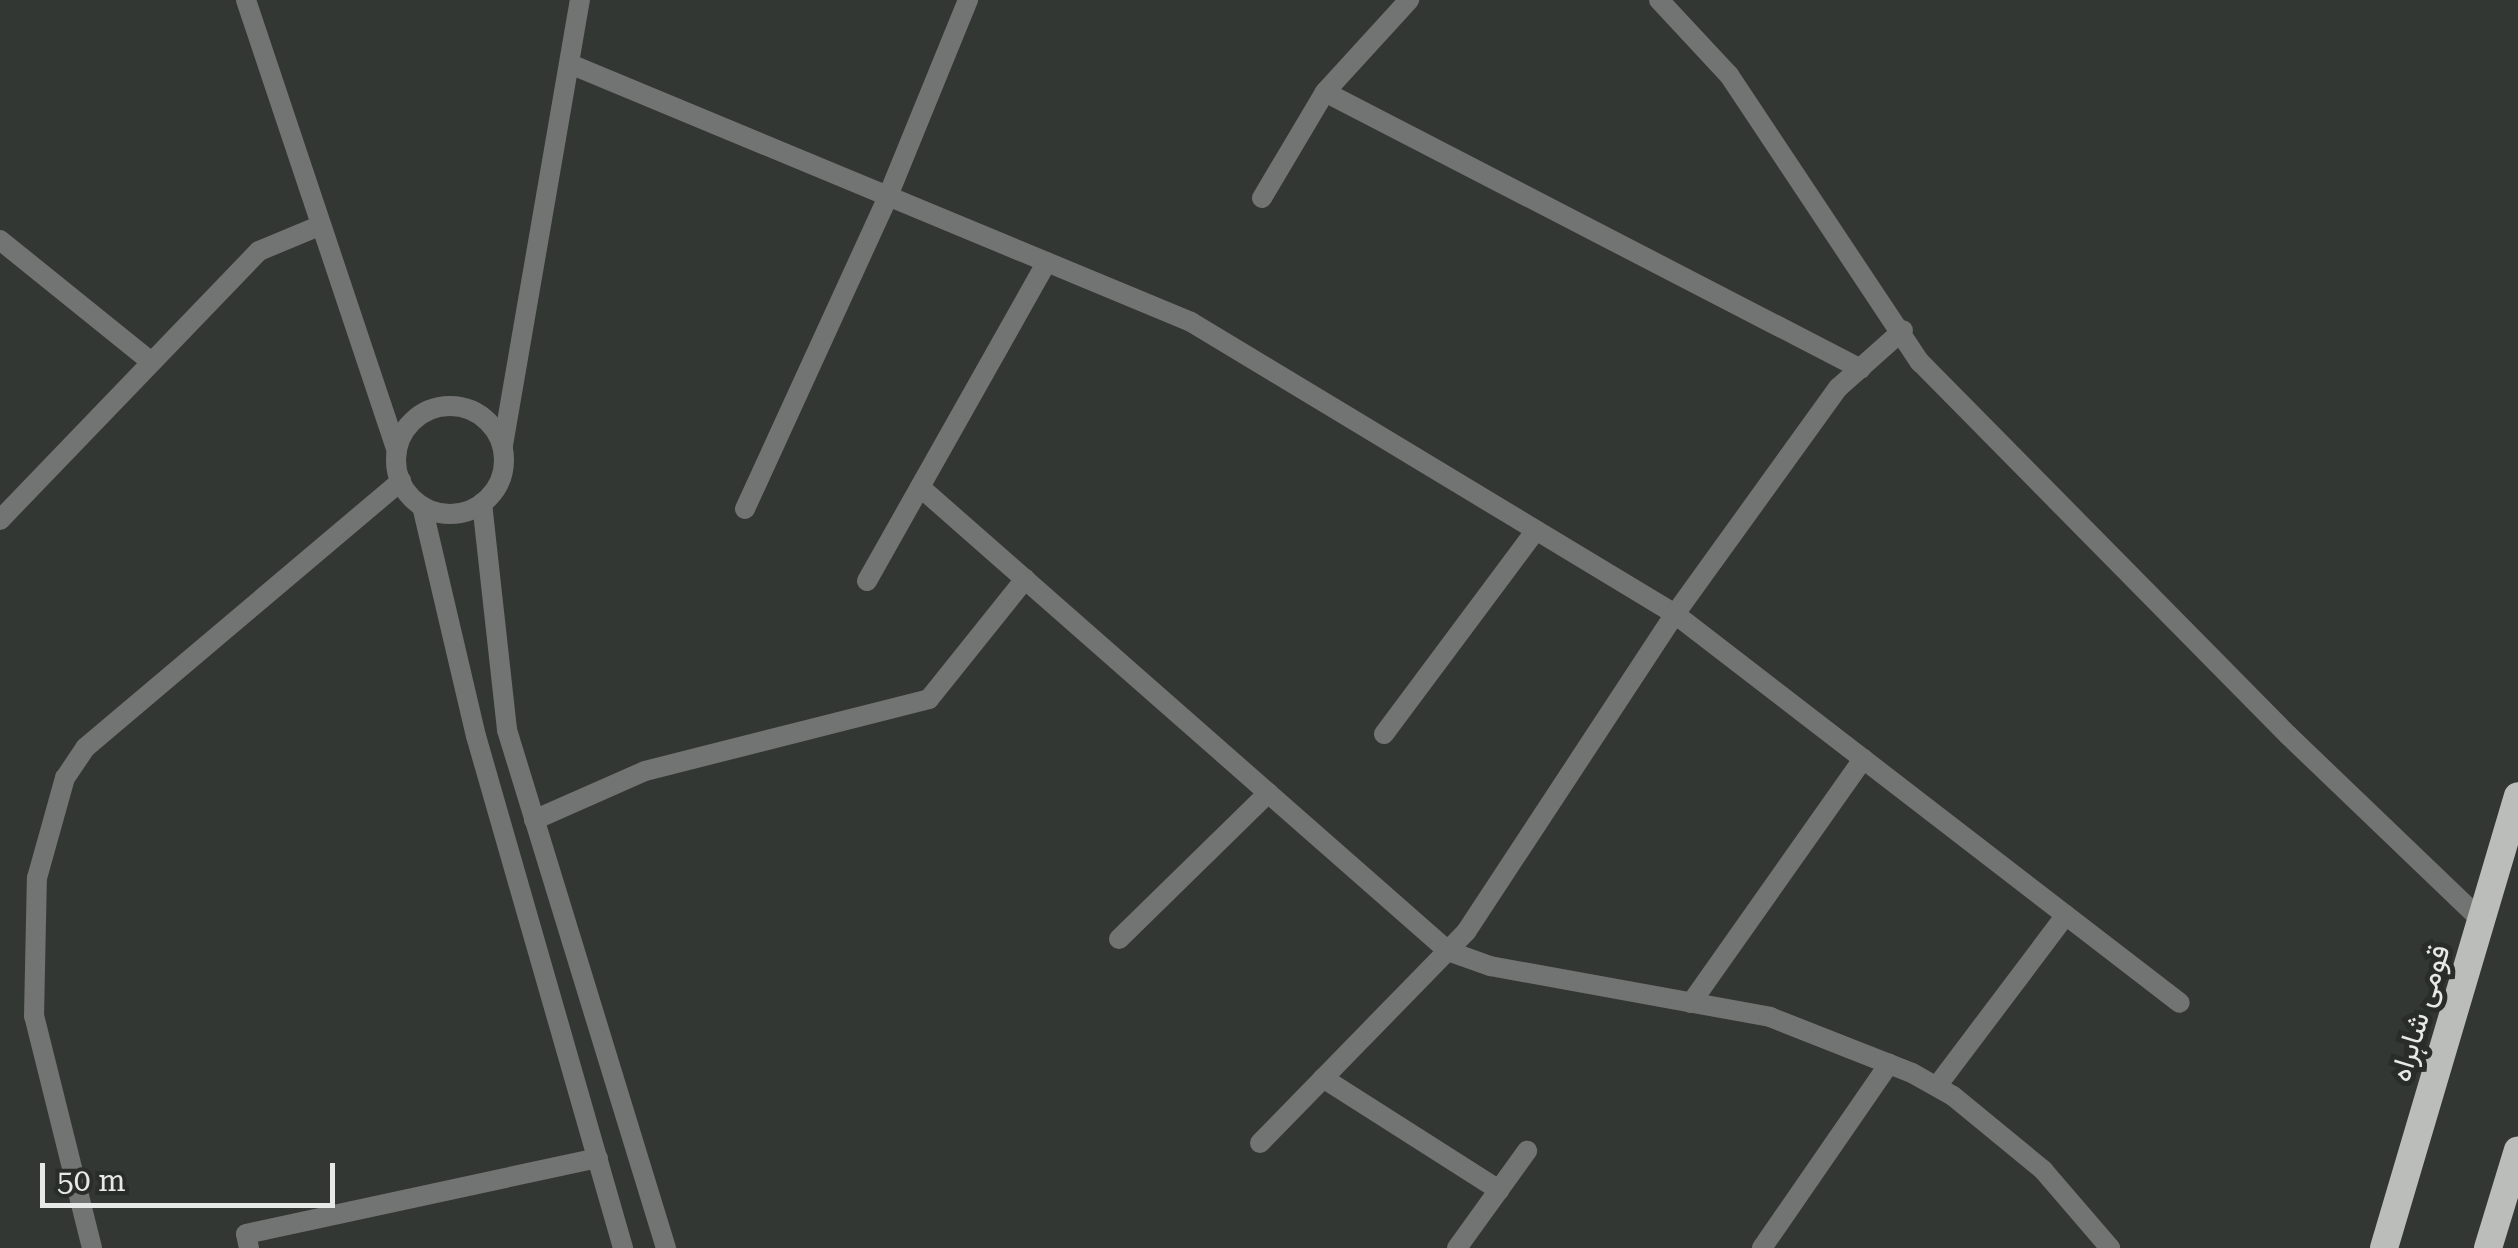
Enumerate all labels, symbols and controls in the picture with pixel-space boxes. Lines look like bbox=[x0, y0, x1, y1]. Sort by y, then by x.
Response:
street label: قومی شاہراہ bbox=[2382, 940, 2458, 1086]
scale bar bbox=[45, 1143, 340, 1205]
text: 50 m bbox=[57, 1163, 126, 1198]

